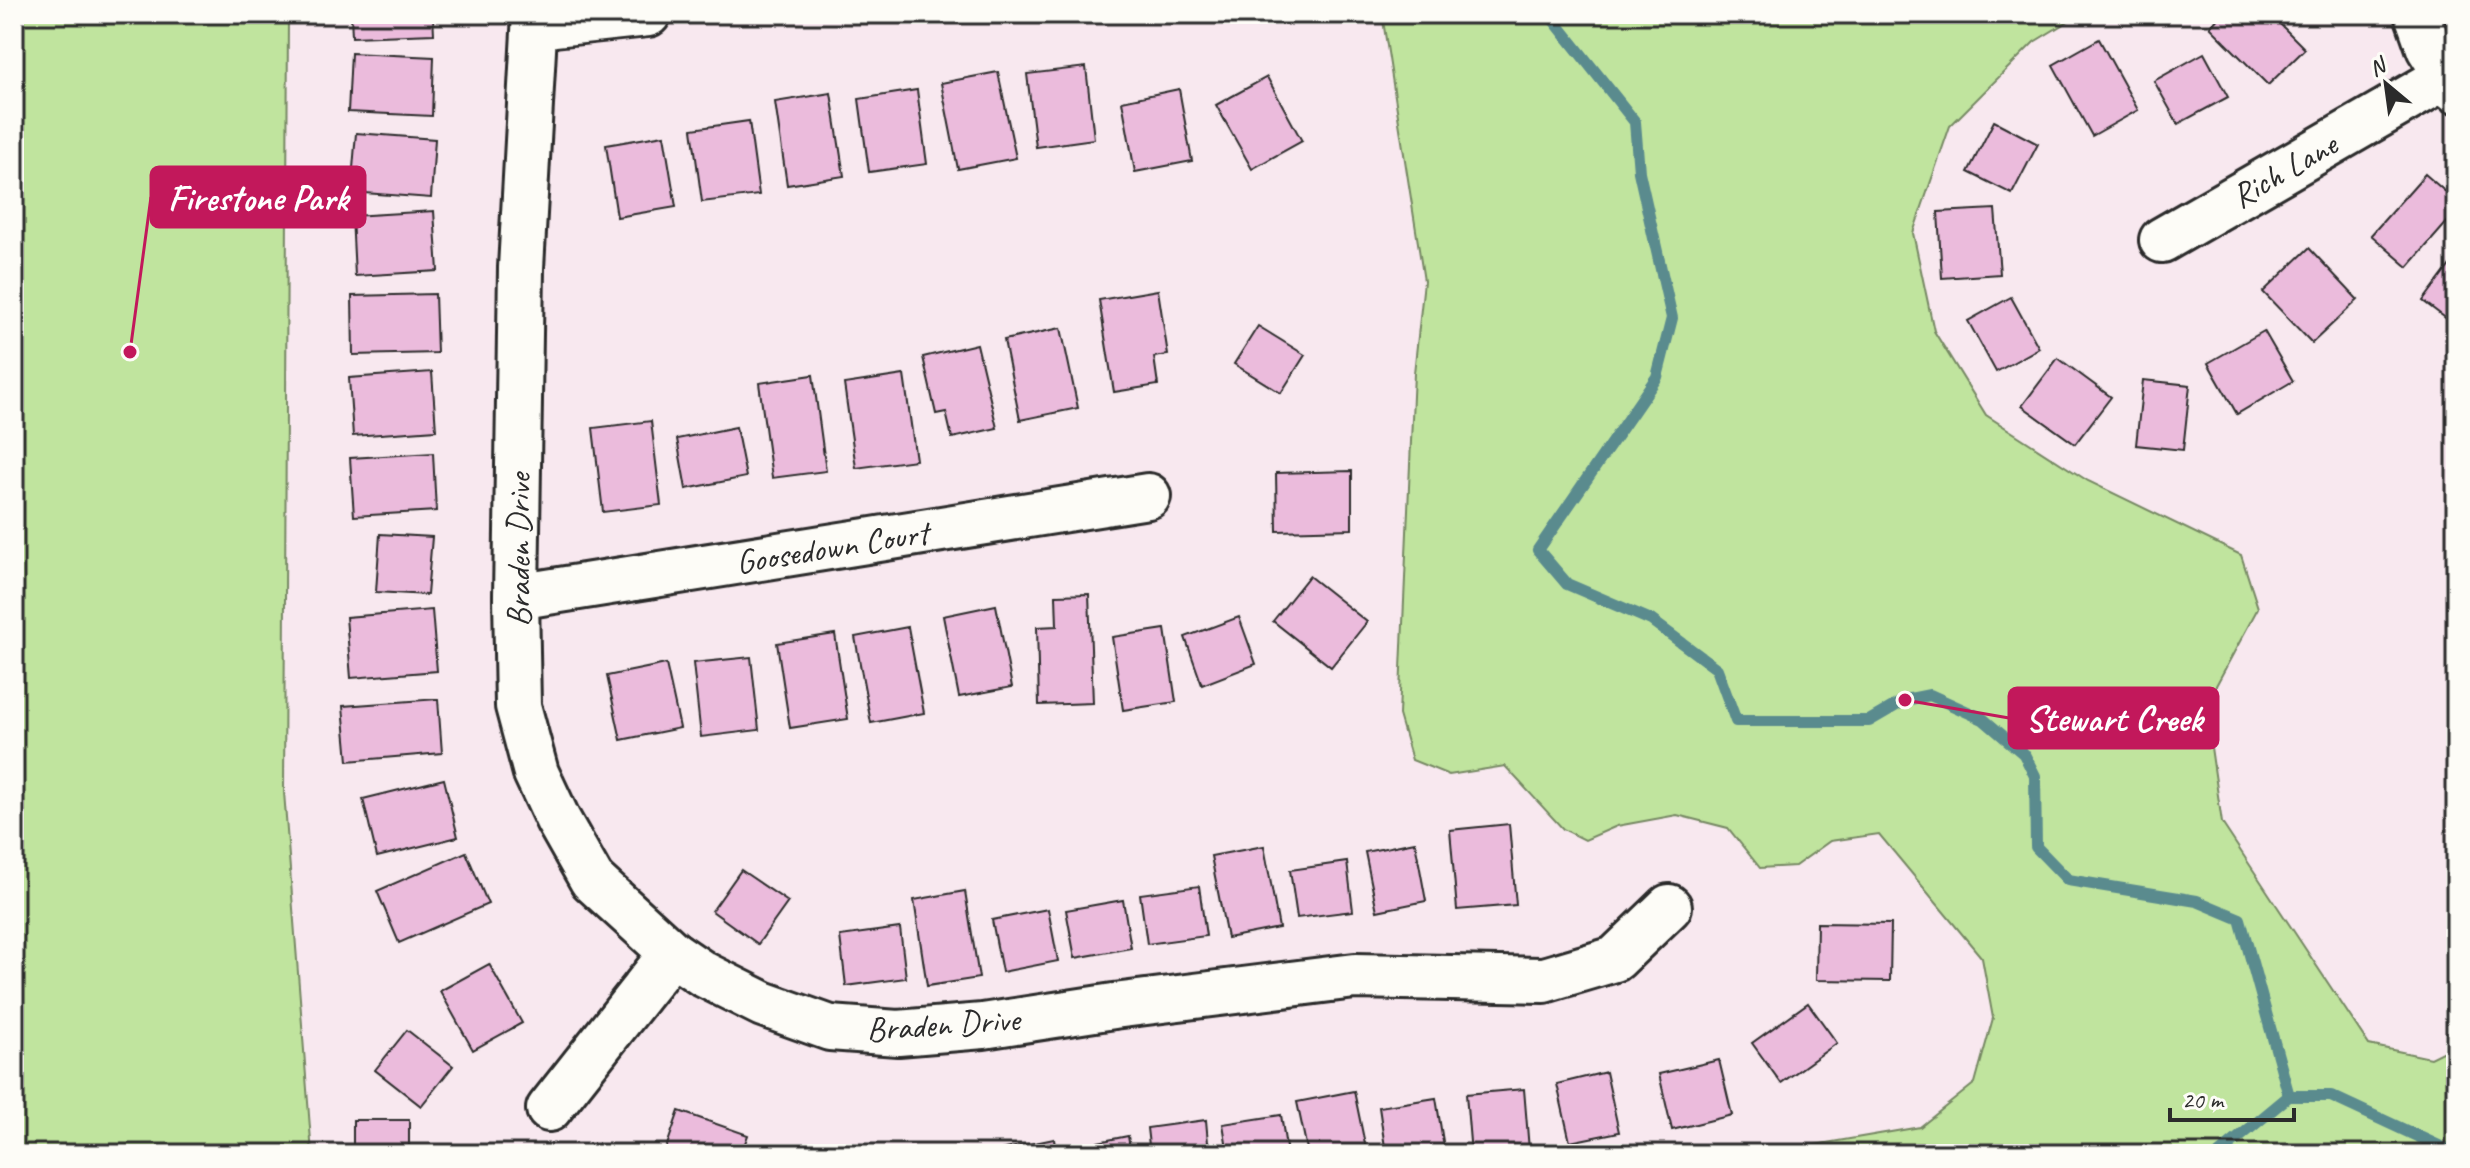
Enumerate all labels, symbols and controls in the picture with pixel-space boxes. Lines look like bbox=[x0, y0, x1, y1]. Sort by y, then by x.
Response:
north arrow bbox=[2346, 44, 2426, 124]
text: N bbox=[2364, 50, 2392, 83]
street label: Rich Lane bbox=[2224, 122, 2346, 217]
callout: Firestone Park bbox=[151, 167, 365, 227]
text: Firestone Park bbox=[168, 175, 352, 221]
street label: Braden Drive bbox=[497, 470, 540, 627]
street label: Goosedown Court bbox=[733, 510, 936, 583]
callout: Stewart Creek bbox=[2009, 688, 2218, 748]
text: Stewart Creek bbox=[2025, 696, 2206, 742]
street label: Braden Drive bbox=[865, 997, 1024, 1051]
scale bar bbox=[2170, 1072, 2294, 1122]
text: 20 m bbox=[2182, 1085, 2225, 1115]

